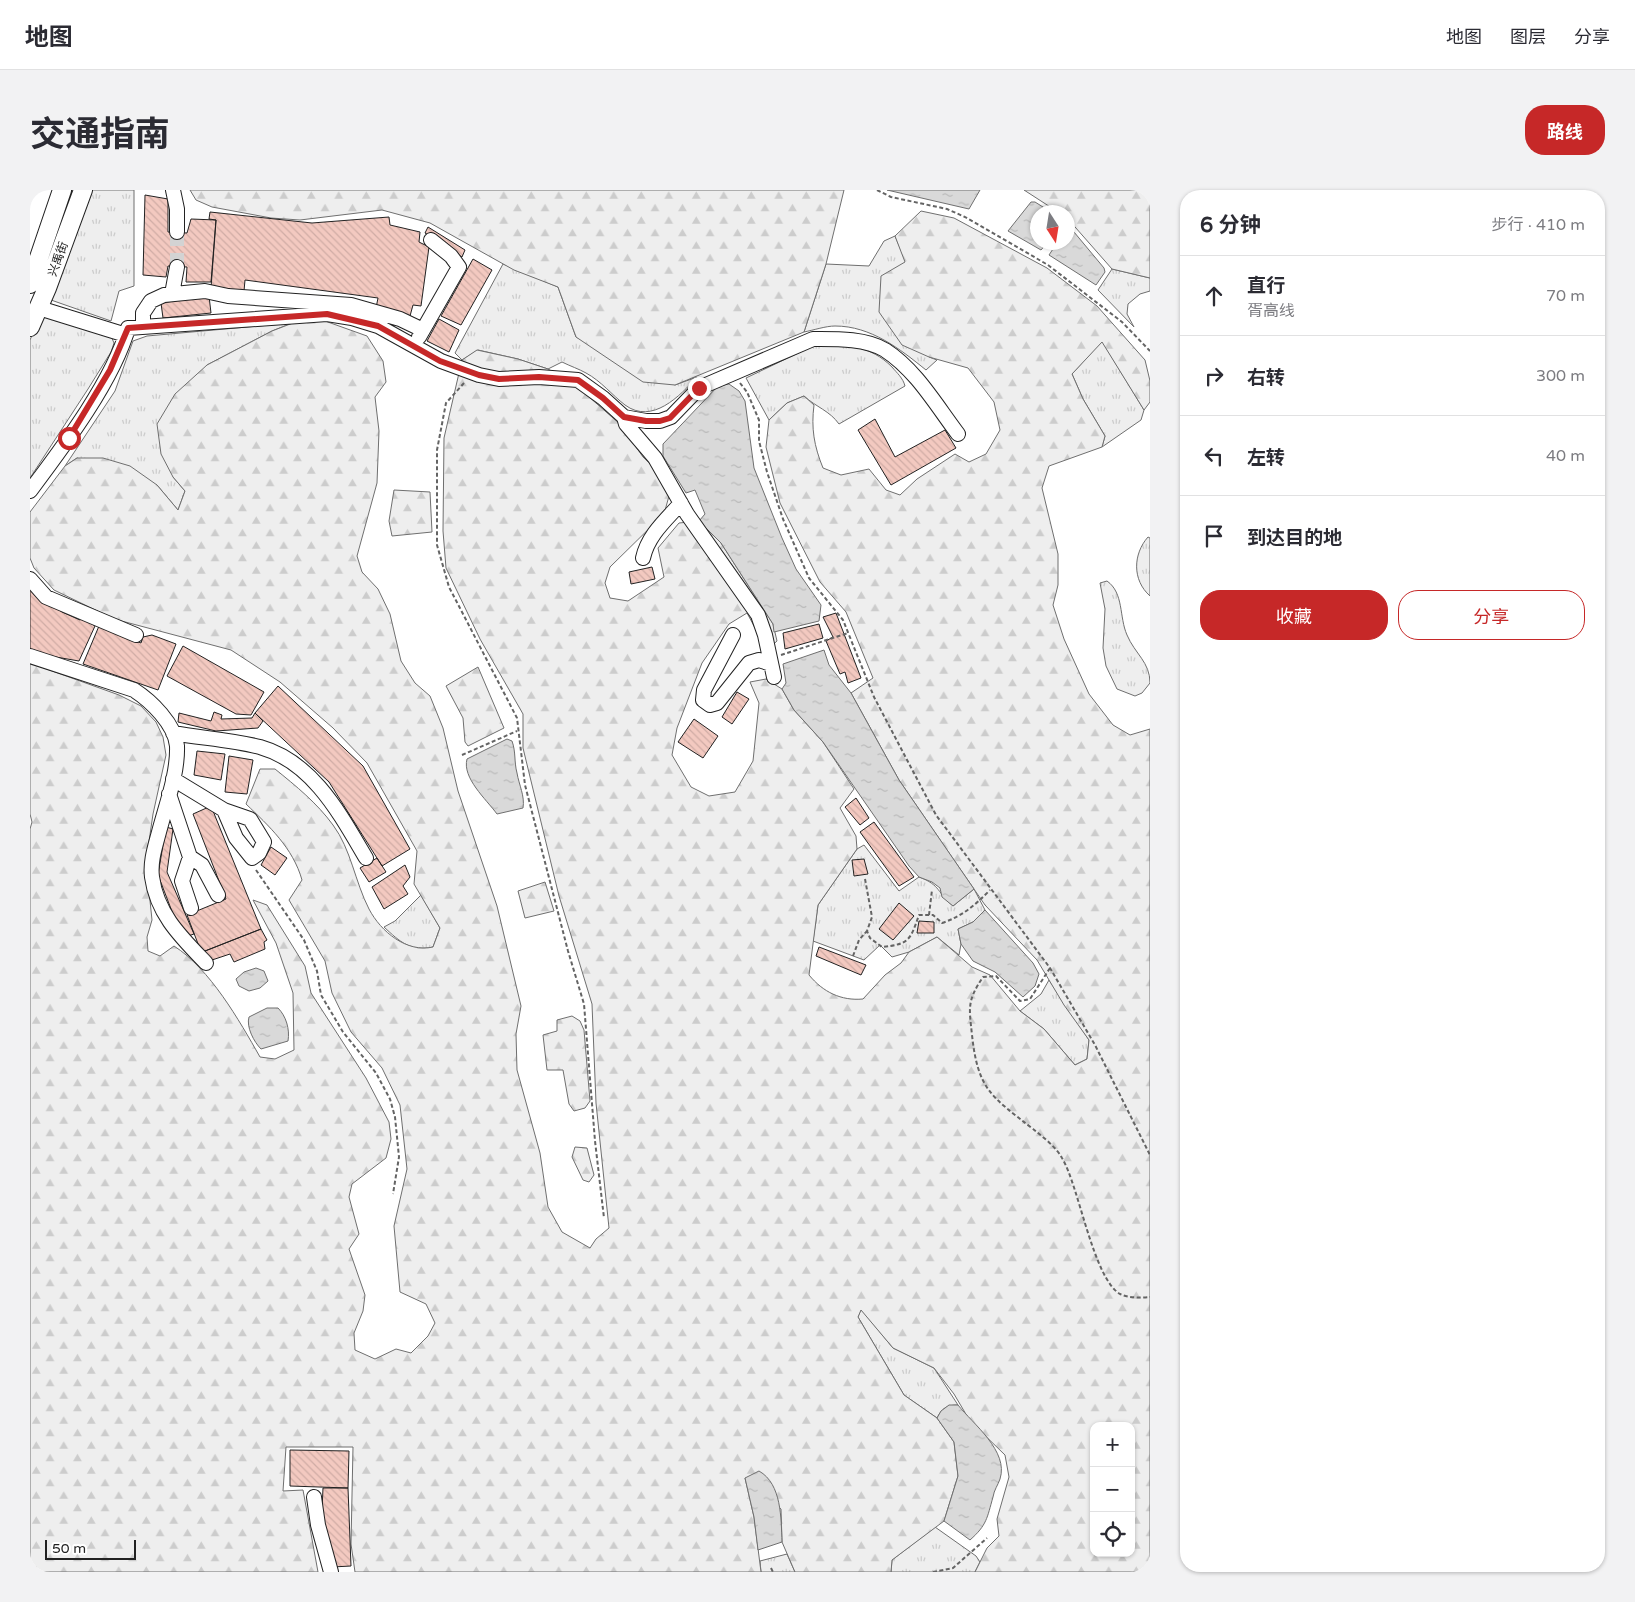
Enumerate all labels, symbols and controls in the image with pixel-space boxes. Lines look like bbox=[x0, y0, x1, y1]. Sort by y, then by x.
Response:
text: 地图 bbox=[25, 23, 73, 52]
text: 地图 bbox=[1446, 26, 1482, 48]
text: 图层 bbox=[1510, 26, 1546, 48]
text: 分享 bbox=[1574, 26, 1610, 48]
button: 路线 bbox=[1525, 105, 1605, 155]
text: 交通指南 bbox=[30, 114, 170, 156]
north arrow bbox=[1030, 205, 1075, 250]
text: 6 分钟 bbox=[1200, 213, 1261, 238]
text: 步行 · 410 m bbox=[1492, 215, 1585, 235]
street label: 兴禹街 bbox=[45, 240, 71, 278]
text: 直行 bbox=[1247, 275, 1285, 297]
icon: ahead bbox=[1200, 282, 1228, 310]
text: 70 m bbox=[1546, 286, 1585, 306]
text: 胥高线 bbox=[1247, 301, 1295, 321]
icon: right bbox=[1200, 362, 1228, 390]
text: 300 m bbox=[1536, 366, 1585, 386]
text: 右转 bbox=[1247, 367, 1285, 389]
route end bbox=[688, 377, 711, 400]
route start bbox=[58, 427, 81, 450]
icon: left bbox=[1200, 442, 1228, 470]
text: 40 m bbox=[1546, 446, 1585, 466]
text: 左转 bbox=[1247, 447, 1285, 469]
icon: arrive bbox=[1200, 522, 1228, 550]
text: 到达目的地 bbox=[1247, 527, 1342, 549]
button: 收藏 bbox=[1200, 590, 1388, 640]
button: 分享 bbox=[1398, 590, 1585, 640]
map controls bbox=[1090, 1422, 1135, 1557]
button: + bbox=[1090, 1422, 1135, 1467]
button: − bbox=[1090, 1467, 1135, 1512]
button: locate bbox=[1090, 1512, 1135, 1557]
scale bar bbox=[45, 1537, 136, 1560]
text: 50 m bbox=[52, 1540, 86, 1557]

